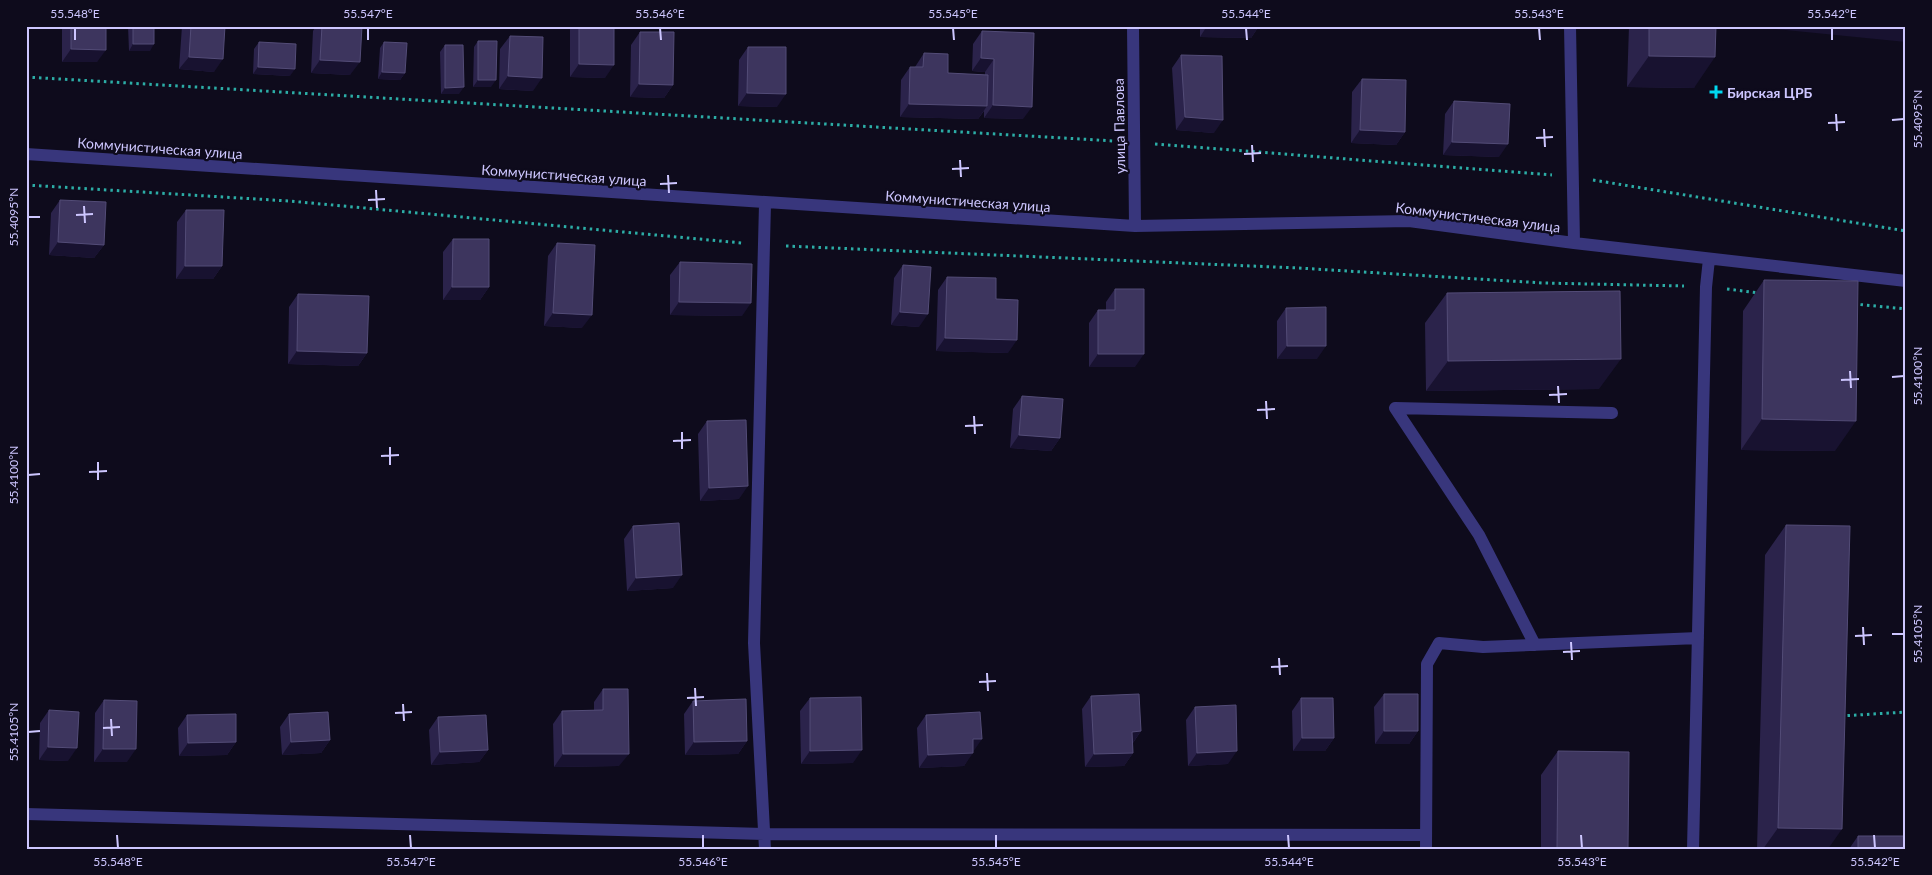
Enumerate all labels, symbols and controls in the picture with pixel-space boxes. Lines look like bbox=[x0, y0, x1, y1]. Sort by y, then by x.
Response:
text: 55.548°E bbox=[50, 6, 100, 21]
text: 55.547°E bbox=[343, 6, 393, 21]
text: 55.546°E bbox=[635, 6, 685, 21]
text: 55.545°E bbox=[928, 6, 978, 21]
text: 55.544°E bbox=[1221, 6, 1271, 21]
text: 55.543°E bbox=[1514, 6, 1564, 21]
text: 55.542°E bbox=[1807, 6, 1857, 21]
street label: улица Павлова bbox=[1110, 78, 1128, 174]
place label: Бирская ЦРБ bbox=[1727, 84, 1813, 101]
marker: Бирская ЦРБ bbox=[1709, 85, 1723, 99]
text: 55.4095°N bbox=[1910, 90, 1925, 148]
street label: Коммунистическая улица bbox=[77, 134, 243, 162]
street label: Коммунистическая улица bbox=[481, 161, 647, 189]
street label: Коммунистическая улица bbox=[885, 187, 1051, 215]
text: 55.4095°N bbox=[6, 188, 21, 246]
street label: Коммунистическая улица bbox=[1395, 198, 1561, 236]
text: 55.4100°N bbox=[1910, 347, 1925, 405]
text: 55.4100°N bbox=[6, 446, 21, 504]
text: 55.4105°N bbox=[1910, 605, 1925, 663]
text: 55.4105°N bbox=[6, 703, 21, 761]
text: 55.548°E bbox=[93, 854, 143, 869]
text: 55.547°E bbox=[386, 854, 436, 869]
text: 55.546°E bbox=[678, 854, 728, 869]
text: 55.545°E bbox=[971, 854, 1021, 869]
text: 55.544°E bbox=[1264, 854, 1314, 869]
text: 55.543°E bbox=[1557, 854, 1607, 869]
text: 55.542°E bbox=[1850, 854, 1900, 869]

